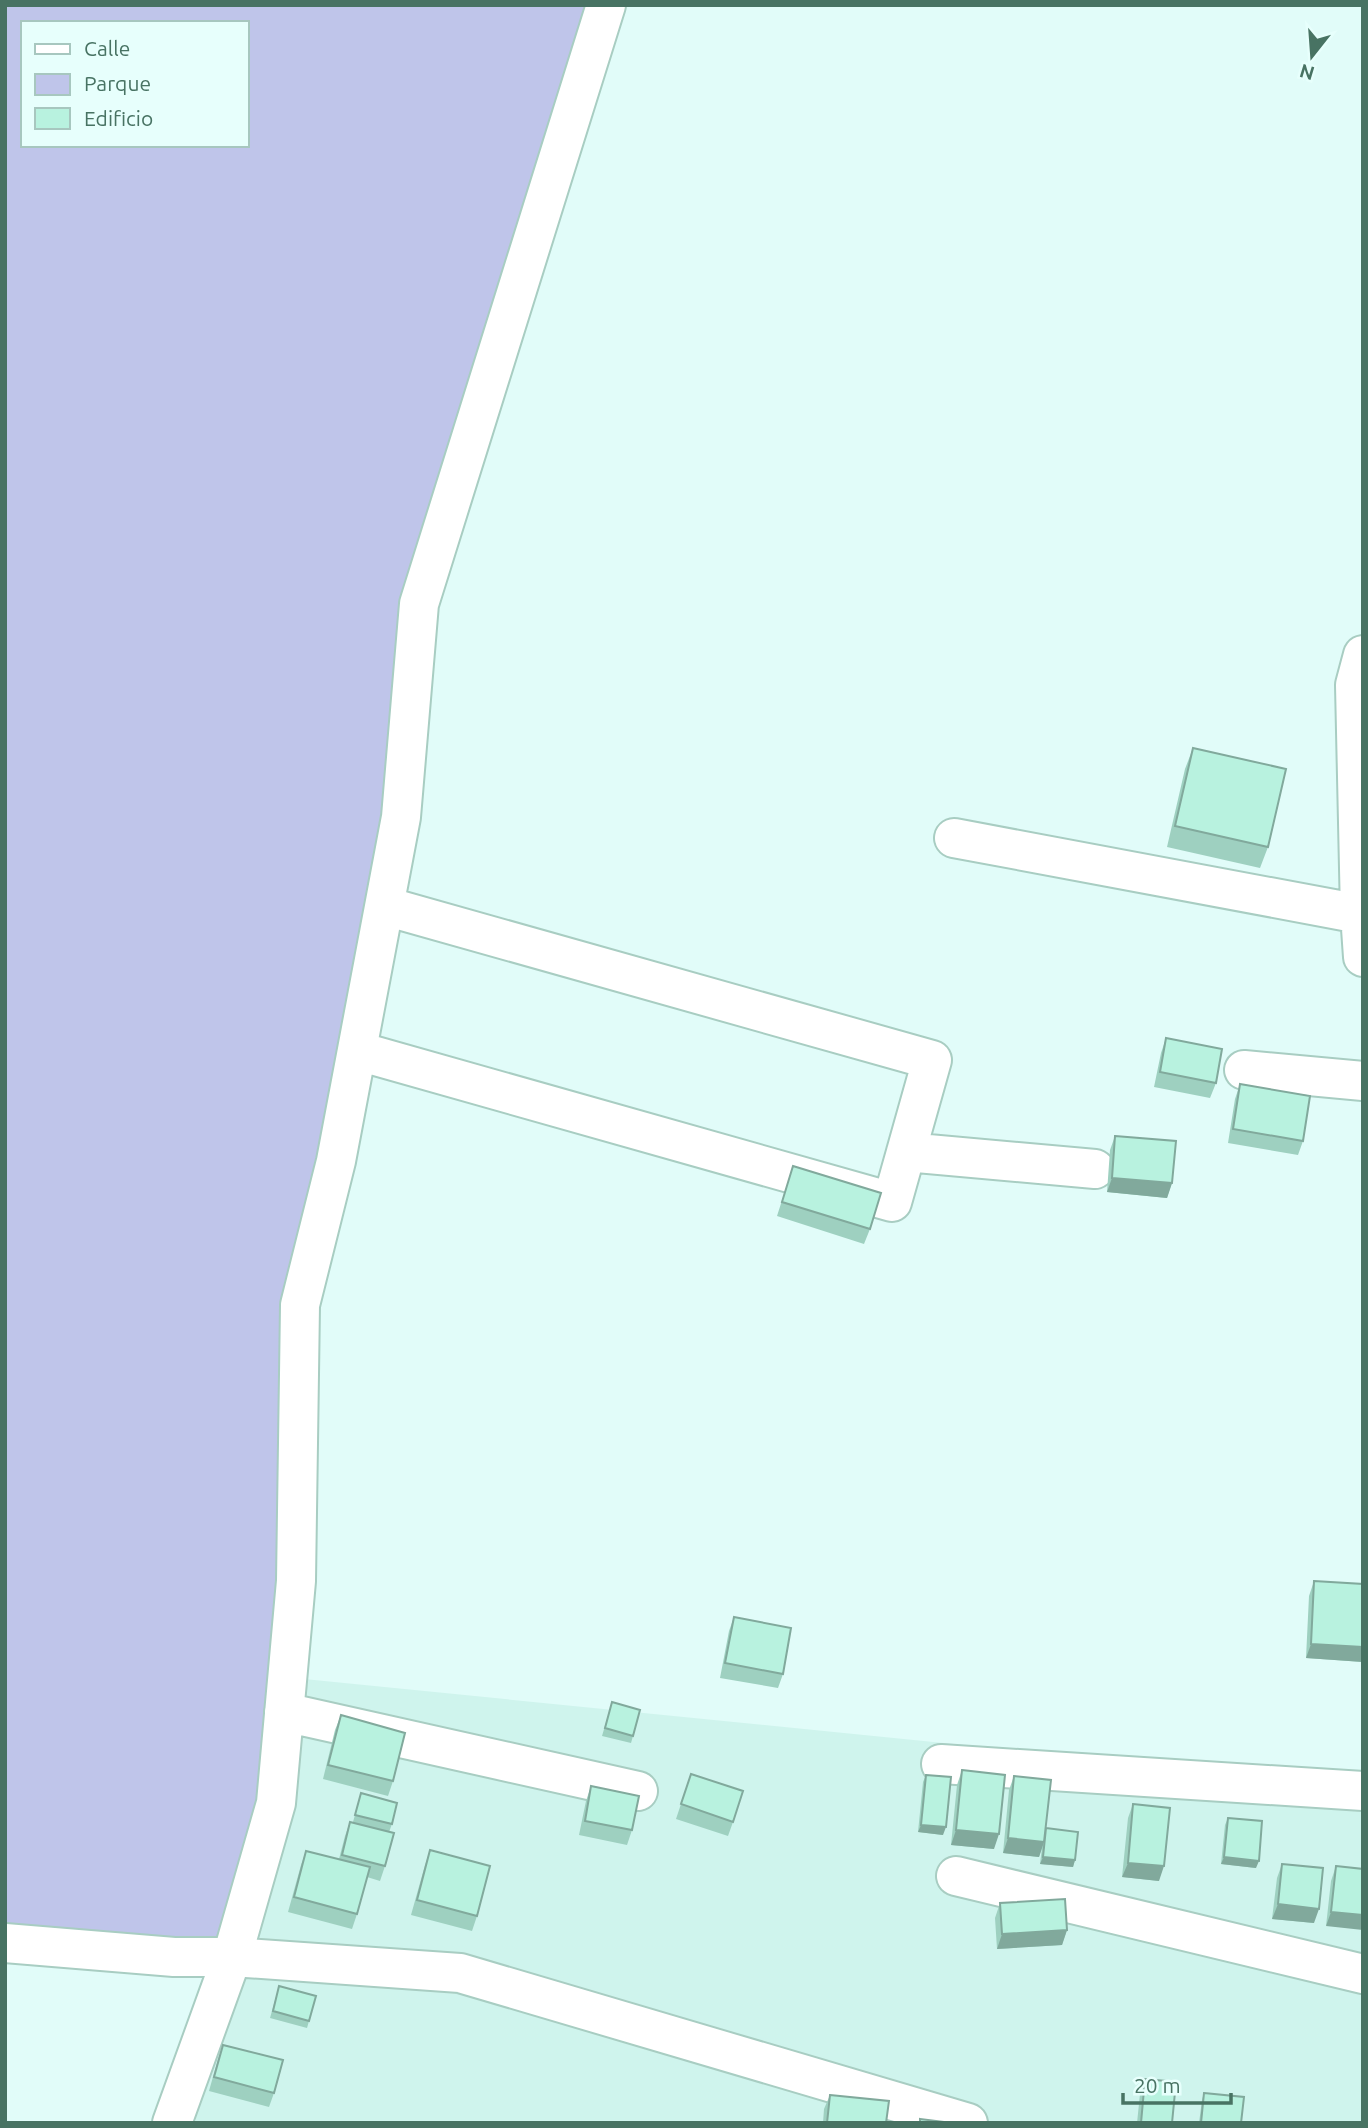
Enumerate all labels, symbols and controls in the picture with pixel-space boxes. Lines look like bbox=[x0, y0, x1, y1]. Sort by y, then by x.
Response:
legend bbox=[21, 21, 248, 147]
north arrow bbox=[1277, 21, 1347, 91]
text: Calle bbox=[84, 36, 130, 60]
text: N bbox=[1297, 60, 1317, 85]
text: Parque bbox=[84, 71, 151, 95]
text: Edificio bbox=[84, 106, 153, 130]
scale bar bbox=[1123, 2062, 1232, 2106]
text: 20 m bbox=[1134, 2073, 1181, 2097]

